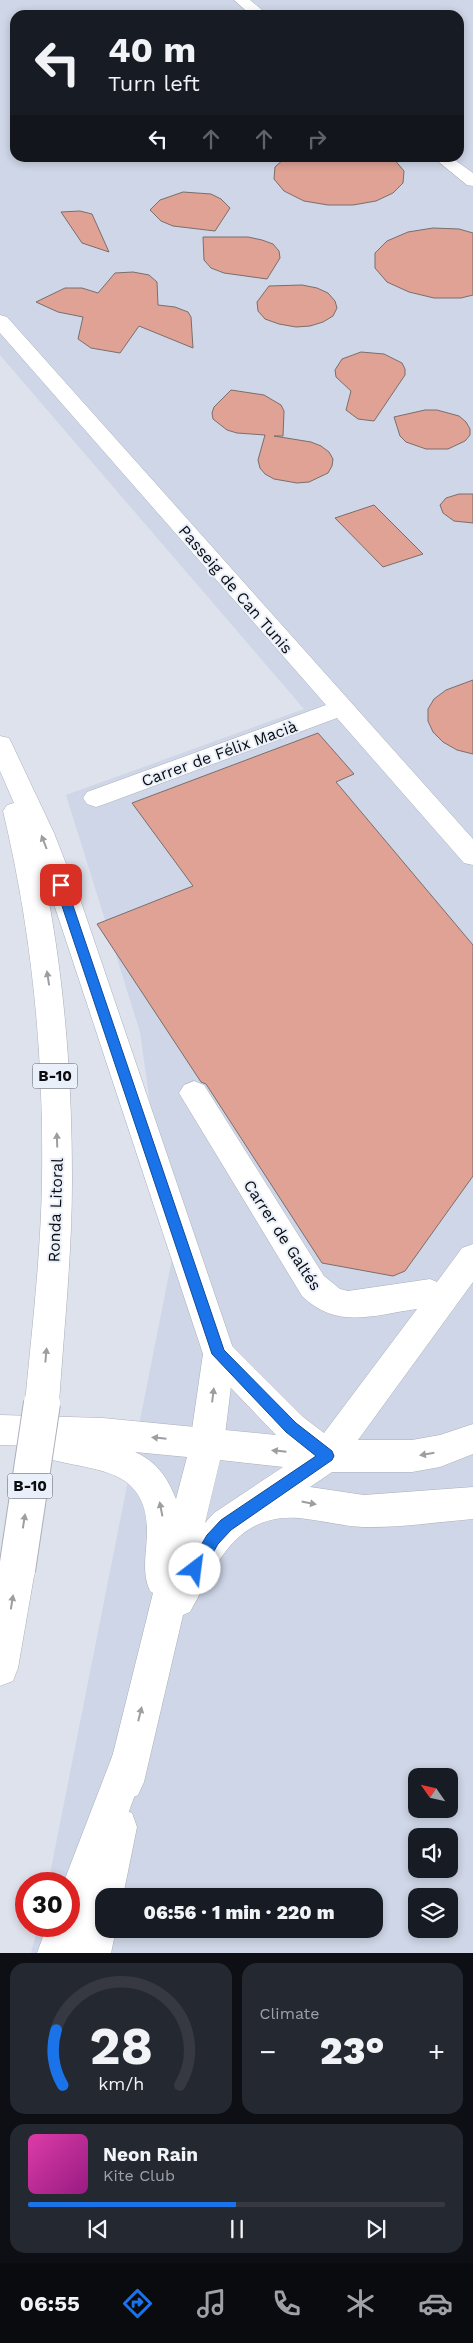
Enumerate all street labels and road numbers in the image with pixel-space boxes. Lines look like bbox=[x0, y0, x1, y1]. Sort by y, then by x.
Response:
street label: Passeig de Can Tunis bbox=[175, 521, 297, 657]
street label: Carrer de Félix Macià bbox=[139, 716, 300, 790]
road number: B-10 bbox=[32, 1064, 78, 1088]
street label: Ronda Litoral bbox=[44, 1157, 67, 1263]
street label: Carrer de Galtés bbox=[240, 1176, 325, 1294]
road number: B-10 bbox=[8, 1474, 52, 1498]

